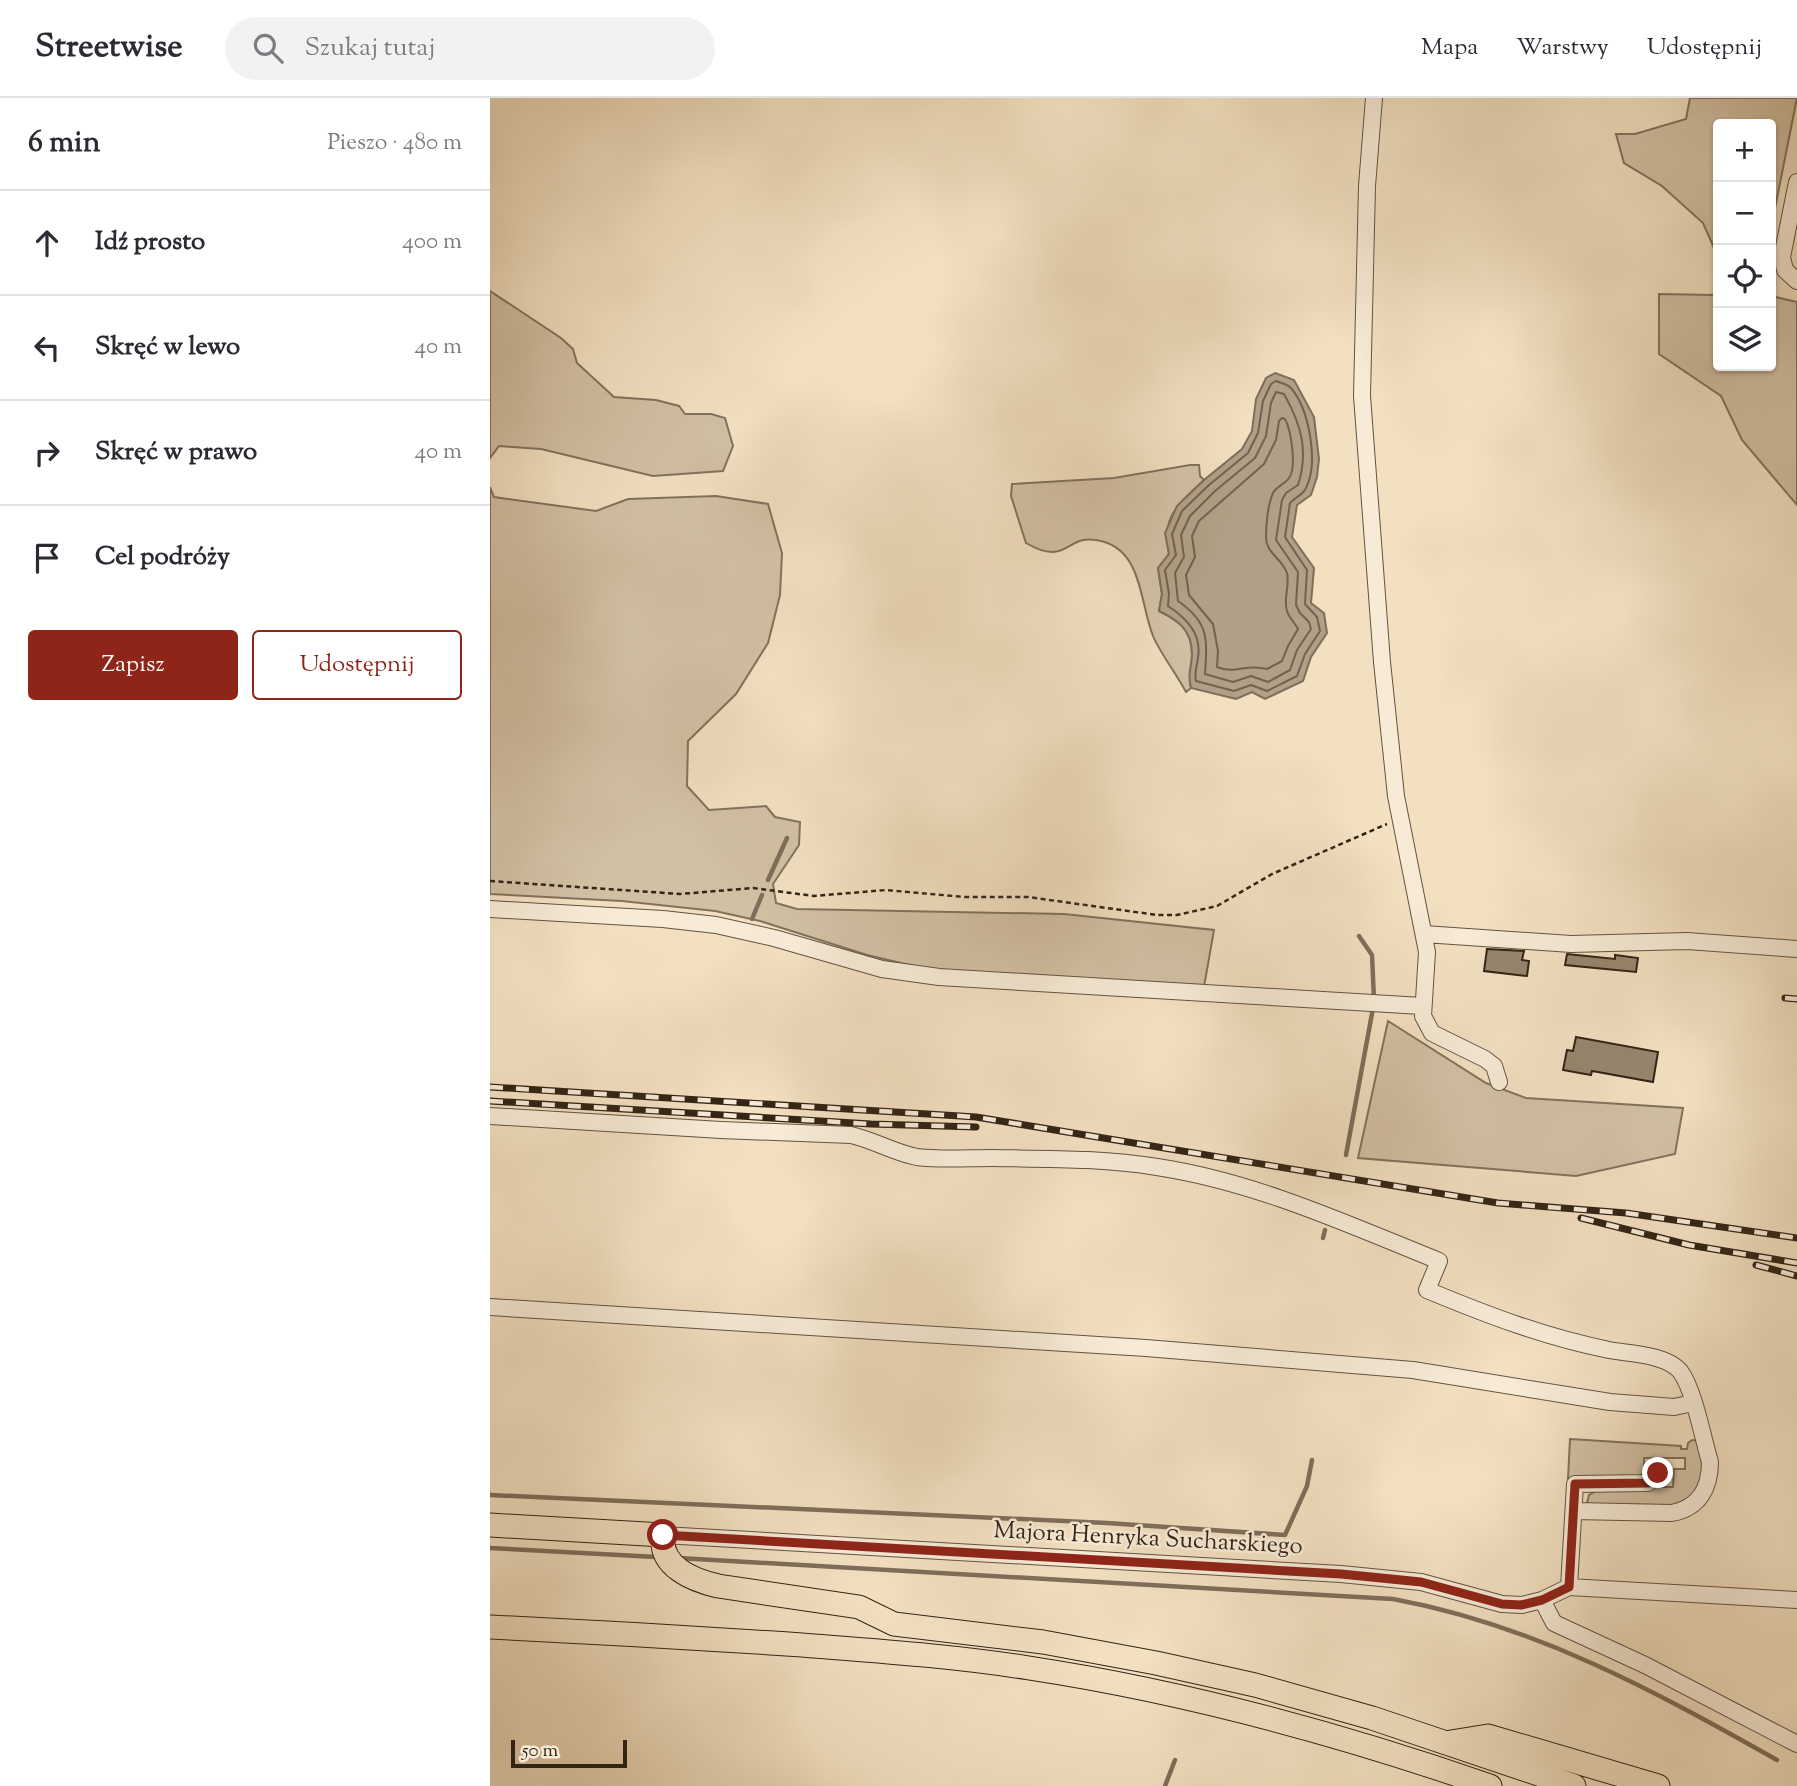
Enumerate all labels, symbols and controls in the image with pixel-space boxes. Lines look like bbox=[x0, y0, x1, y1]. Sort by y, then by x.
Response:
search box bbox=[225, 17, 715, 80]
text: Streetwise bbox=[35, 24, 183, 72]
icon: search bbox=[249, 29, 287, 67]
text: Szukaj tutaj bbox=[305, 30, 435, 67]
text: Mapa bbox=[1421, 31, 1478, 65]
text: Warstwy bbox=[1516, 31, 1609, 65]
text: Udostępnij bbox=[1647, 31, 1762, 65]
map controls bbox=[1713, 119, 1776, 371]
button: + bbox=[1713, 119, 1776, 182]
text: 6 min bbox=[28, 122, 100, 165]
text: Pieszo · 480 m bbox=[327, 127, 462, 160]
button: − bbox=[1713, 182, 1776, 245]
icon: ahead bbox=[28, 224, 66, 262]
text: Idź prosto bbox=[95, 224, 205, 261]
text: 400 m bbox=[402, 226, 462, 259]
button: locate bbox=[1713, 245, 1776, 308]
button: layers bbox=[1713, 308, 1776, 371]
icon: left bbox=[28, 329, 66, 367]
text: Skręć w lewo bbox=[95, 329, 240, 366]
text: 40 m bbox=[415, 331, 462, 364]
icon: right bbox=[28, 434, 66, 472]
text: Skręć w prawo bbox=[95, 434, 257, 471]
text: 40 m bbox=[415, 436, 462, 469]
icon: arrive bbox=[28, 539, 66, 577]
text: Cel podróży bbox=[95, 539, 230, 576]
button: Zapisz bbox=[28, 630, 238, 700]
button: Udostępnij bbox=[252, 630, 462, 700]
route end bbox=[1642, 1457, 1673, 1488]
street label: Majora Henryka Sucharskiego bbox=[992, 1514, 1303, 1564]
route start bbox=[647, 1519, 678, 1550]
scale bar bbox=[511, 1737, 626, 1769]
text: 50 m bbox=[522, 1738, 558, 1765]

